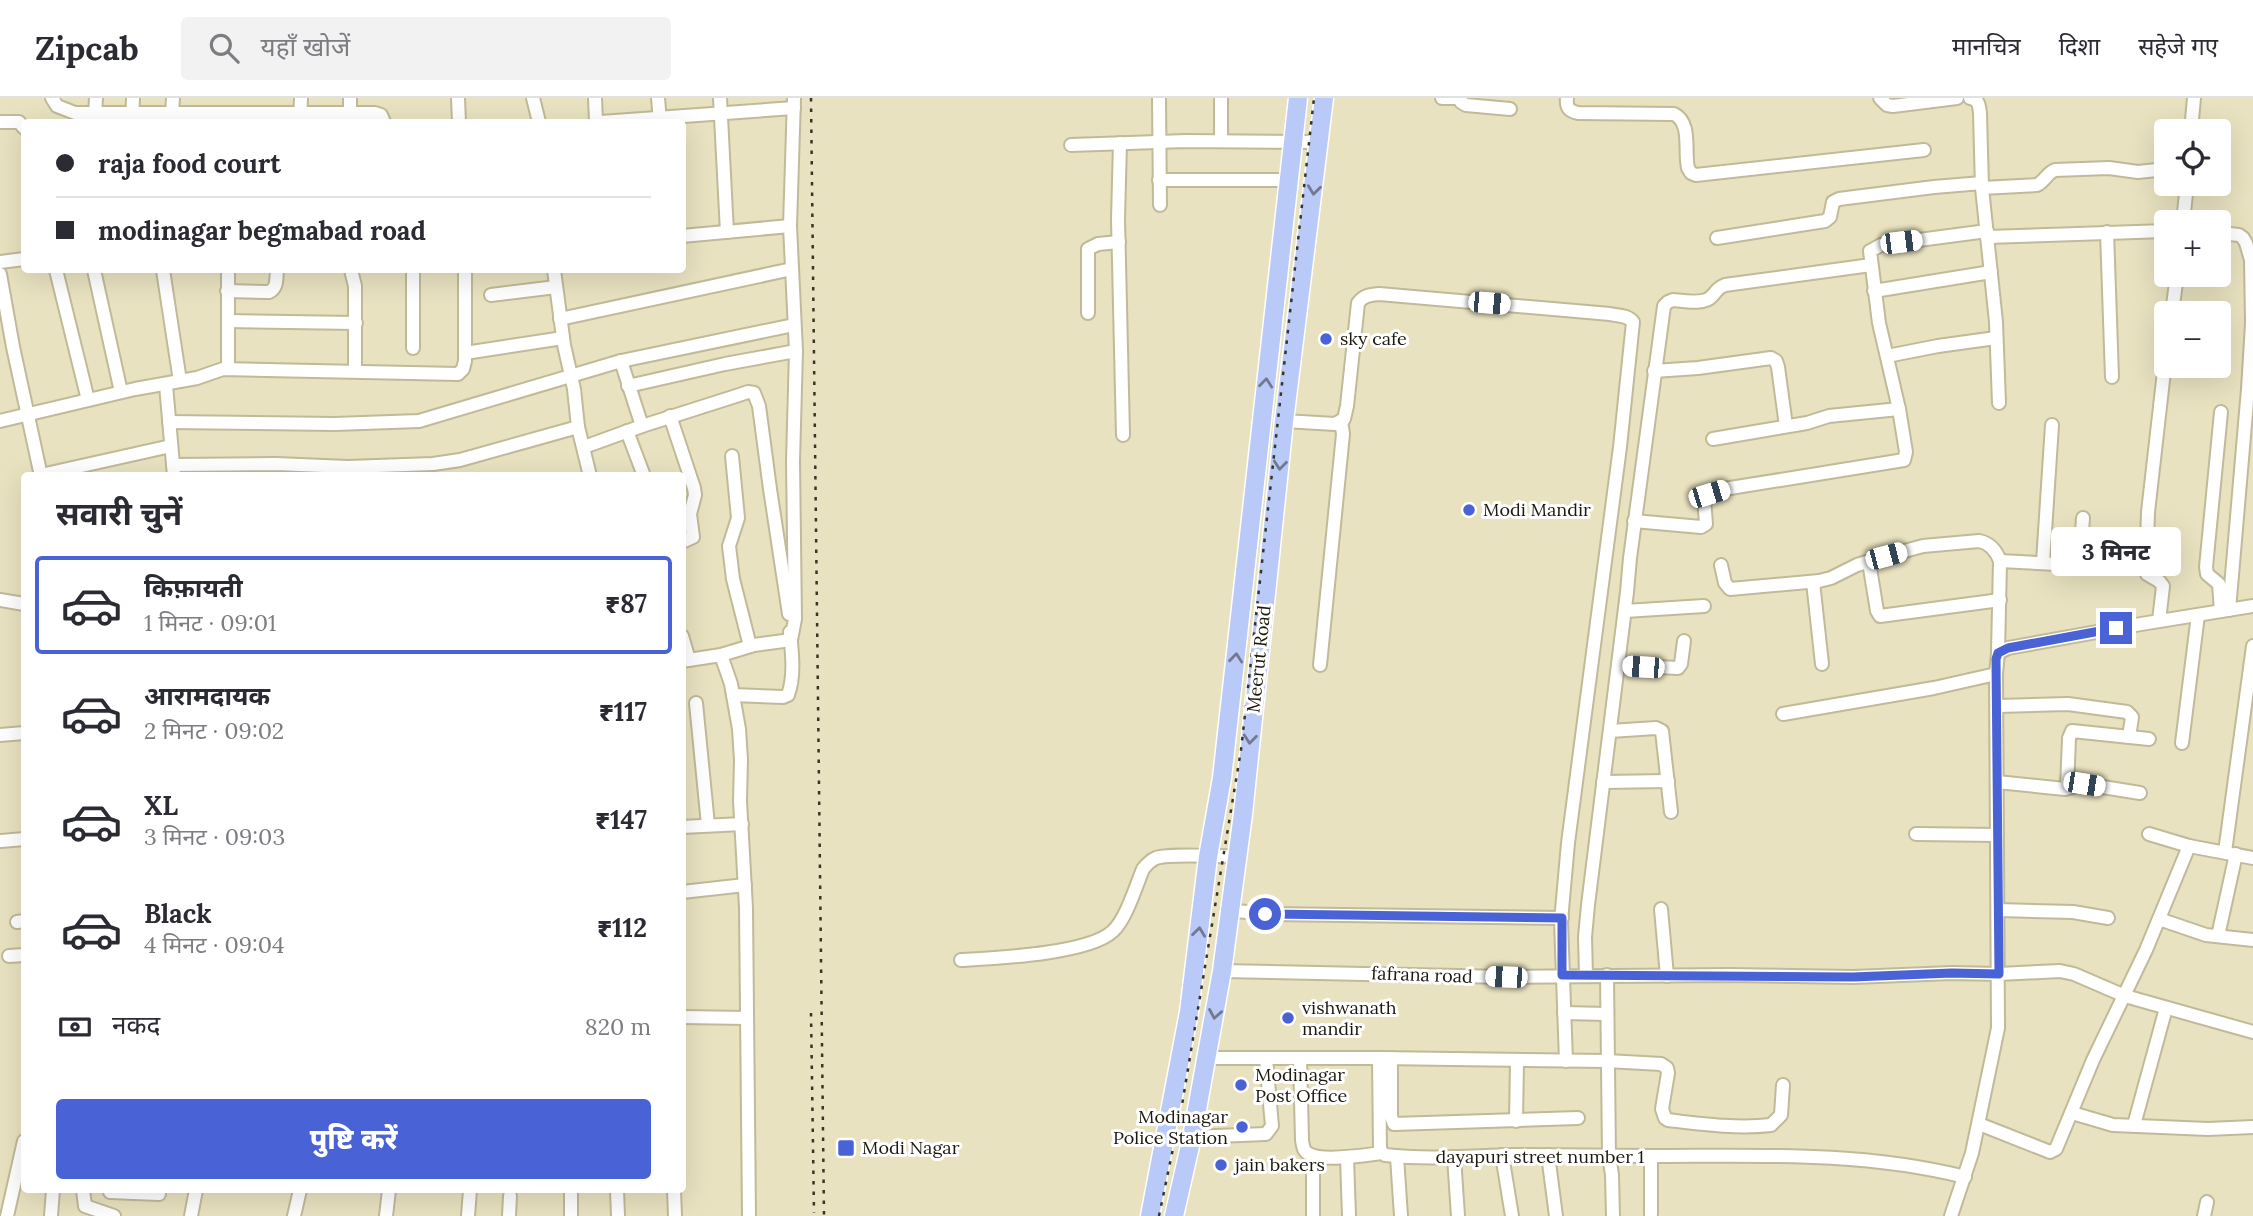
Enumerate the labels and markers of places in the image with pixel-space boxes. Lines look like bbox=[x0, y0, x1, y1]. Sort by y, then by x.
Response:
place label: sky cafe bbox=[1340, 327, 1407, 350]
marker: sky cafe bbox=[1318, 331, 1334, 347]
place label: Modi Mandir bbox=[1483, 498, 1591, 521]
marker: Modi Mandir bbox=[1461, 502, 1477, 518]
place label: vishwanath mandir bbox=[1302, 996, 1397, 1040]
marker: vishwanath mandir bbox=[1280, 1010, 1296, 1026]
place label: Modinagar Post Office bbox=[1255, 1063, 1348, 1107]
marker: Modinagar Post Office bbox=[1233, 1077, 1249, 1093]
place label: Modinagar Police Station bbox=[1113, 1105, 1228, 1149]
marker: Modinagar Police Station bbox=[1234, 1119, 1250, 1135]
place label: Modi Nagar bbox=[862, 1136, 960, 1159]
marker: Modi Nagar bbox=[836, 1138, 856, 1158]
place label: jain bakers bbox=[1233, 1153, 1325, 1176]
marker: jain bakers bbox=[1213, 1157, 1229, 1173]

